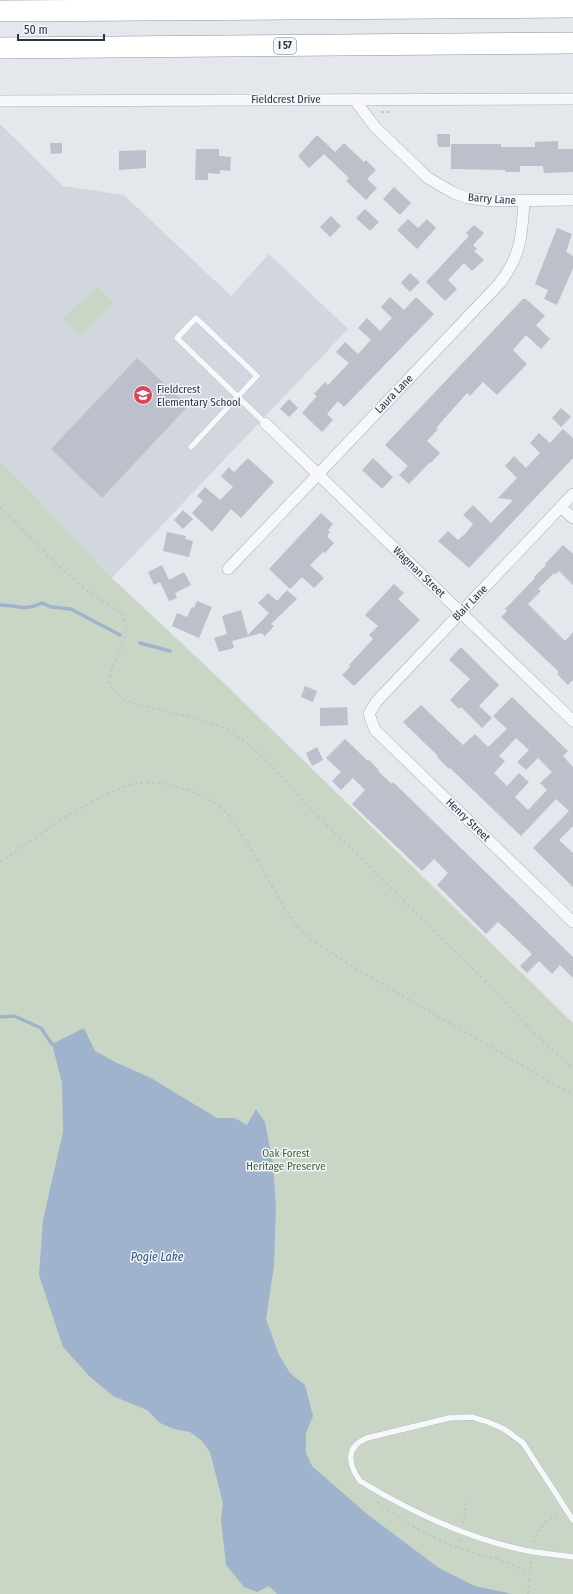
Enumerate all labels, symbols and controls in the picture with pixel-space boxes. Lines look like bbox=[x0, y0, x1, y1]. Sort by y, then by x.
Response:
scale bar bbox=[18, 16, 104, 42]
text: 50 m bbox=[24, 23, 48, 37]
road number: I 57 bbox=[274, 38, 296, 54]
street label: Fieldcrest Drive bbox=[251, 93, 321, 106]
street label: Barry Lane bbox=[468, 191, 516, 207]
street label: Laura Lane bbox=[372, 372, 416, 416]
place label: Fieldcrest Elementary School bbox=[157, 383, 241, 409]
school or university icon: Fieldcrest Elementary School bbox=[132, 384, 154, 406]
street label: Wagman Street bbox=[390, 544, 448, 600]
street label: Blair Lane bbox=[450, 582, 490, 624]
street label: Henry Street bbox=[443, 796, 493, 844]
park label: Oak Forest Heritage Preserve bbox=[246, 1147, 326, 1173]
water label: Pogie Lake bbox=[131, 1250, 184, 1264]

